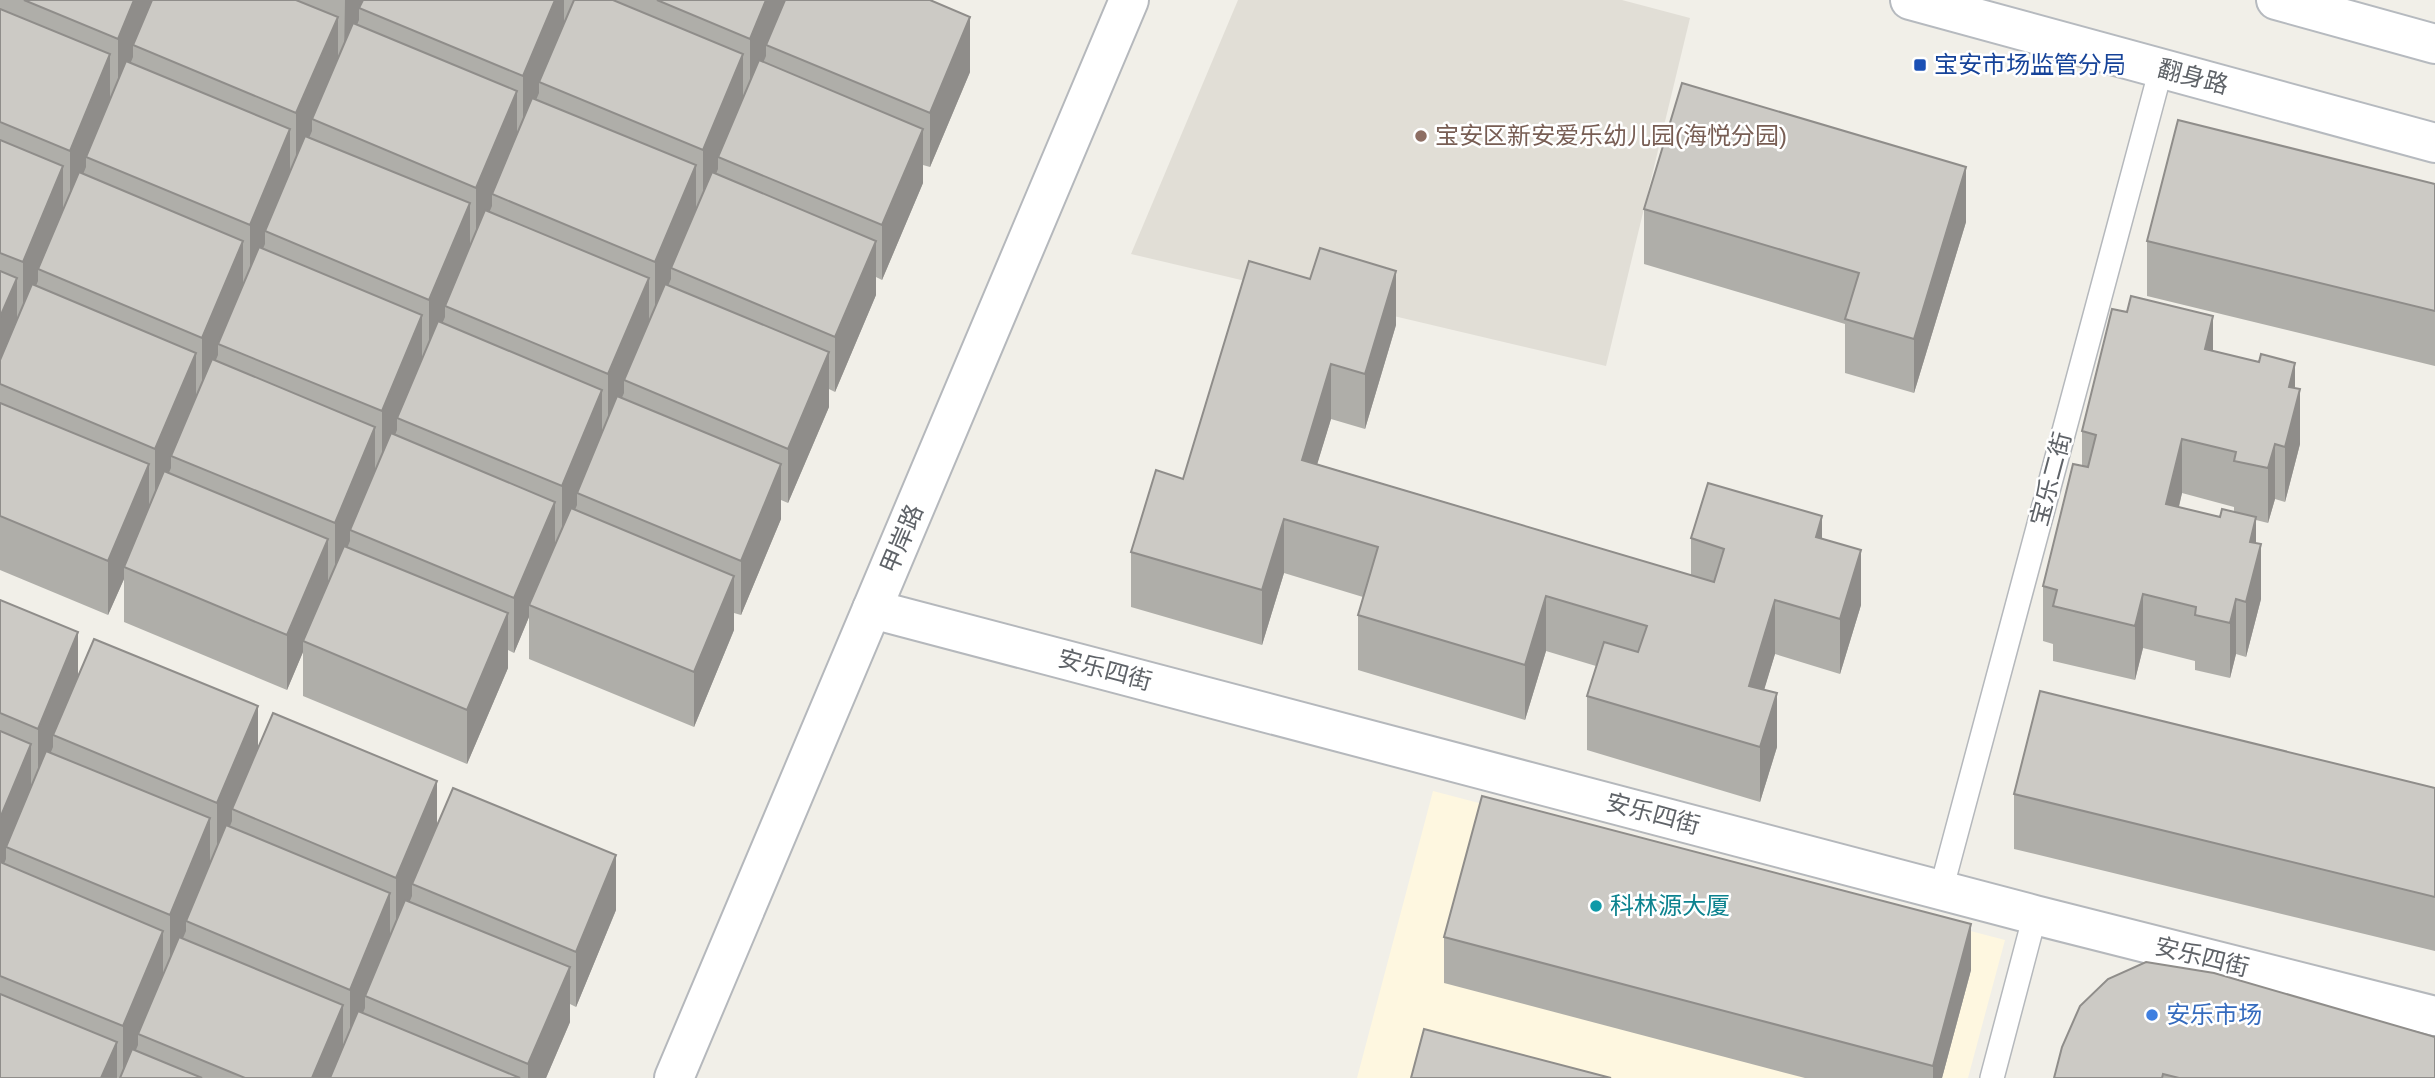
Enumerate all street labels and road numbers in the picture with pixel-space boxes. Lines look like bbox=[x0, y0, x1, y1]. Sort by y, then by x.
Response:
street label: 翻身路 bbox=[2155, 54, 2231, 99]
street label: 宝乐二街 bbox=[2025, 429, 2076, 529]
street label: 甲岸路 bbox=[875, 500, 928, 577]
street label: 安乐四街 bbox=[1055, 644, 1155, 695]
street label: 安乐四街 bbox=[1603, 788, 1703, 839]
street label: 安乐四街 bbox=[2152, 932, 2252, 981]

